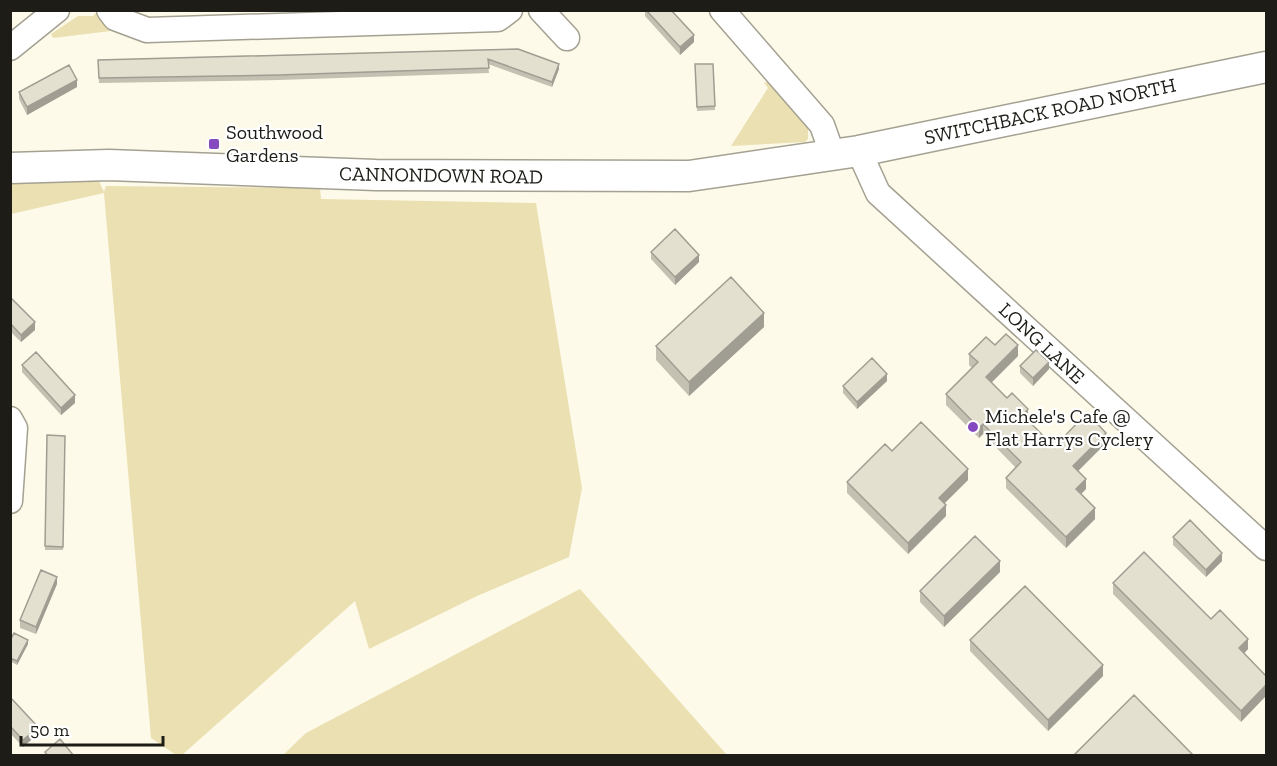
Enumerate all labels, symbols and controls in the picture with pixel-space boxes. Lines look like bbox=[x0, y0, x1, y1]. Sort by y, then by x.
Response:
street label: SWITCHBACK ROAD NORTH bbox=[922, 73, 1178, 149]
place label: Southwood Gardens bbox=[226, 120, 323, 167]
marker: Southwood Gardens bbox=[207, 137, 221, 151]
street label: CANNONDOWN ROAD bbox=[339, 161, 543, 189]
street label: LONG LANE bbox=[994, 297, 1090, 389]
place label: Michele's Cafe @ Flat Harrys Cyclery bbox=[985, 404, 1154, 451]
marker: Michele's Cafe @ Flat Harrys Cyclery bbox=[966, 420, 980, 434]
scale bar bbox=[21, 709, 164, 747]
text: 50 m bbox=[30, 719, 70, 741]

